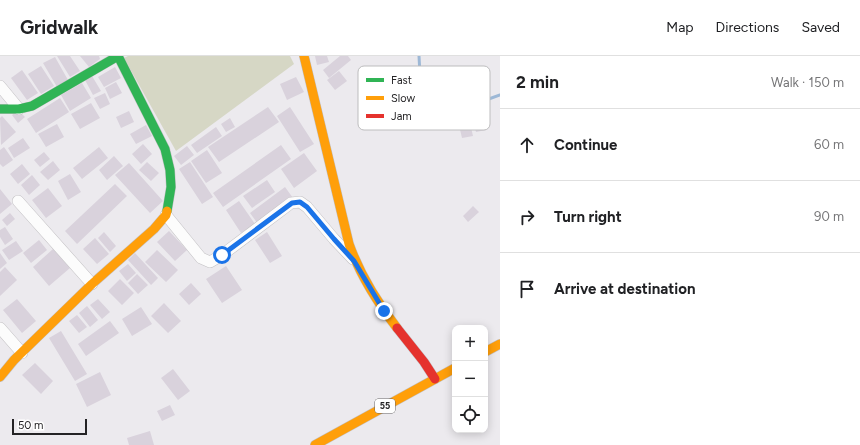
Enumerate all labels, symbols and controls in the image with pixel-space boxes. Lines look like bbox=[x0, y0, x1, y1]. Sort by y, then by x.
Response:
text: Gridwalk bbox=[20, 16, 98, 39]
text: Map bbox=[666, 19, 694, 36]
text: Directions bbox=[716, 19, 779, 36]
text: Saved bbox=[801, 19, 840, 36]
legend bbox=[358, 66, 490, 130]
text: 2 min bbox=[516, 72, 559, 92]
text: Fast bbox=[391, 74, 412, 87]
text: Walk · 150 m bbox=[771, 75, 844, 90]
text: Slow bbox=[391, 92, 415, 105]
text: Jam bbox=[391, 110, 412, 123]
icon: ahead bbox=[516, 134, 538, 156]
text: Continue bbox=[554, 136, 617, 154]
text: 60 m bbox=[814, 137, 844, 152]
icon: right bbox=[516, 206, 538, 228]
text: Turn right bbox=[554, 208, 622, 226]
text: 90 m bbox=[814, 209, 844, 224]
route start bbox=[213, 246, 231, 264]
icon: arrive bbox=[516, 278, 538, 300]
text: Arrive at destination bbox=[554, 280, 695, 298]
route end bbox=[375, 302, 393, 320]
map controls bbox=[452, 325, 488, 433]
button: + bbox=[452, 325, 488, 361]
button: − bbox=[452, 361, 488, 397]
button: locate bbox=[452, 397, 488, 433]
road number: 55 bbox=[375, 399, 395, 413]
scale bar bbox=[12, 417, 87, 436]
text: 50 m bbox=[18, 419, 43, 432]

